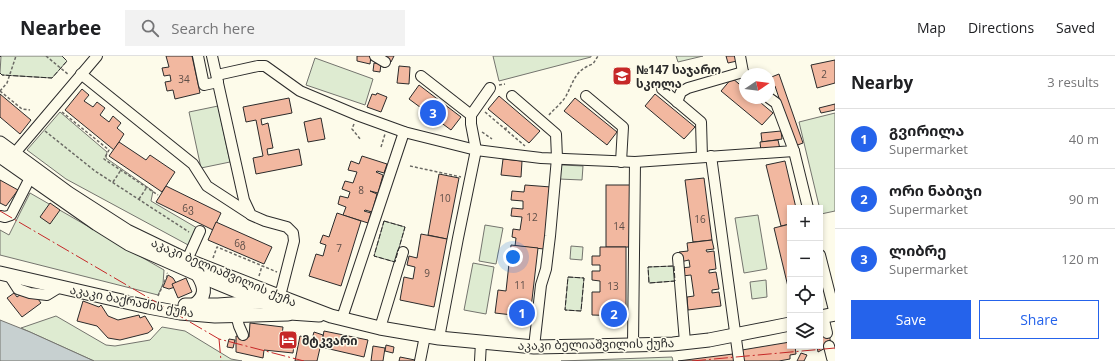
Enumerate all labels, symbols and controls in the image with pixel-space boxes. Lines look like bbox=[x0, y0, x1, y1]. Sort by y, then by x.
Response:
search box bbox=[125, 10, 405, 46]
text: Nearbee bbox=[20, 15, 101, 41]
icon: search bbox=[139, 17, 161, 39]
text: Search here bbox=[171, 18, 255, 38]
text: Map bbox=[917, 18, 946, 37]
text: Directions bbox=[968, 18, 1034, 37]
text: Saved bbox=[1056, 18, 1095, 37]
place label: №147 საჯარო სკოლა bbox=[636, 61, 721, 92]
school or university icon: №147 საჯარო სკოლა bbox=[611, 65, 633, 87]
house number: 2 bbox=[821, 67, 827, 81]
north arrow bbox=[739, 68, 775, 104]
text: Nearby bbox=[851, 71, 913, 94]
house number: 34 bbox=[178, 72, 190, 86]
text: 3 results bbox=[1047, 73, 1099, 91]
pin: 3 bbox=[420, 98, 446, 128]
text: გვირილა bbox=[889, 120, 964, 140]
text: 1 bbox=[860, 130, 868, 148]
text: 40 m bbox=[1069, 130, 1099, 148]
text: Supermarket bbox=[889, 140, 968, 158]
text: ორი ნაბიჯი bbox=[889, 180, 982, 200]
house number: 8 bbox=[358, 183, 364, 197]
text: 2 bbox=[860, 190, 868, 208]
text: 90 m bbox=[1069, 190, 1099, 208]
house number: 10 bbox=[439, 191, 451, 205]
text: Supermarket bbox=[889, 200, 968, 218]
house number: 6ვ bbox=[182, 201, 194, 215]
map controls bbox=[787, 205, 823, 349]
button: + bbox=[787, 205, 823, 241]
house number: 12 bbox=[526, 210, 538, 224]
house number: 16 bbox=[694, 212, 706, 226]
house number: 14 bbox=[613, 219, 625, 233]
street label: აკაკი ბელიაშვილის ქუჩა bbox=[149, 234, 299, 310]
house number: 6გ bbox=[234, 236, 246, 250]
text: ლიბრე bbox=[889, 240, 946, 260]
house number: 7 bbox=[336, 241, 342, 255]
button: − bbox=[787, 241, 823, 277]
your location bbox=[503, 247, 523, 267]
text: 3 bbox=[860, 250, 868, 268]
text: 120 m bbox=[1061, 250, 1099, 268]
text: Supermarket bbox=[889, 260, 968, 278]
house number: 9 bbox=[424, 266, 430, 280]
button: locate bbox=[787, 277, 823, 313]
house number: 11 bbox=[514, 278, 526, 292]
house number: 13 bbox=[607, 279, 619, 293]
street label: აკაკი ბაქრაძის ქუჩა bbox=[68, 281, 196, 321]
pin: 1 bbox=[509, 298, 535, 328]
pin: 2 bbox=[601, 299, 627, 329]
button: Save bbox=[851, 300, 971, 339]
button: Share bbox=[979, 300, 1099, 339]
button: layers bbox=[787, 313, 823, 349]
hotel icon: მტკვარი bbox=[277, 329, 299, 351]
place label: მტკვარი bbox=[302, 332, 357, 349]
street label: აკაკი ბელიაშვილის ქუჩა bbox=[518, 334, 674, 354]

